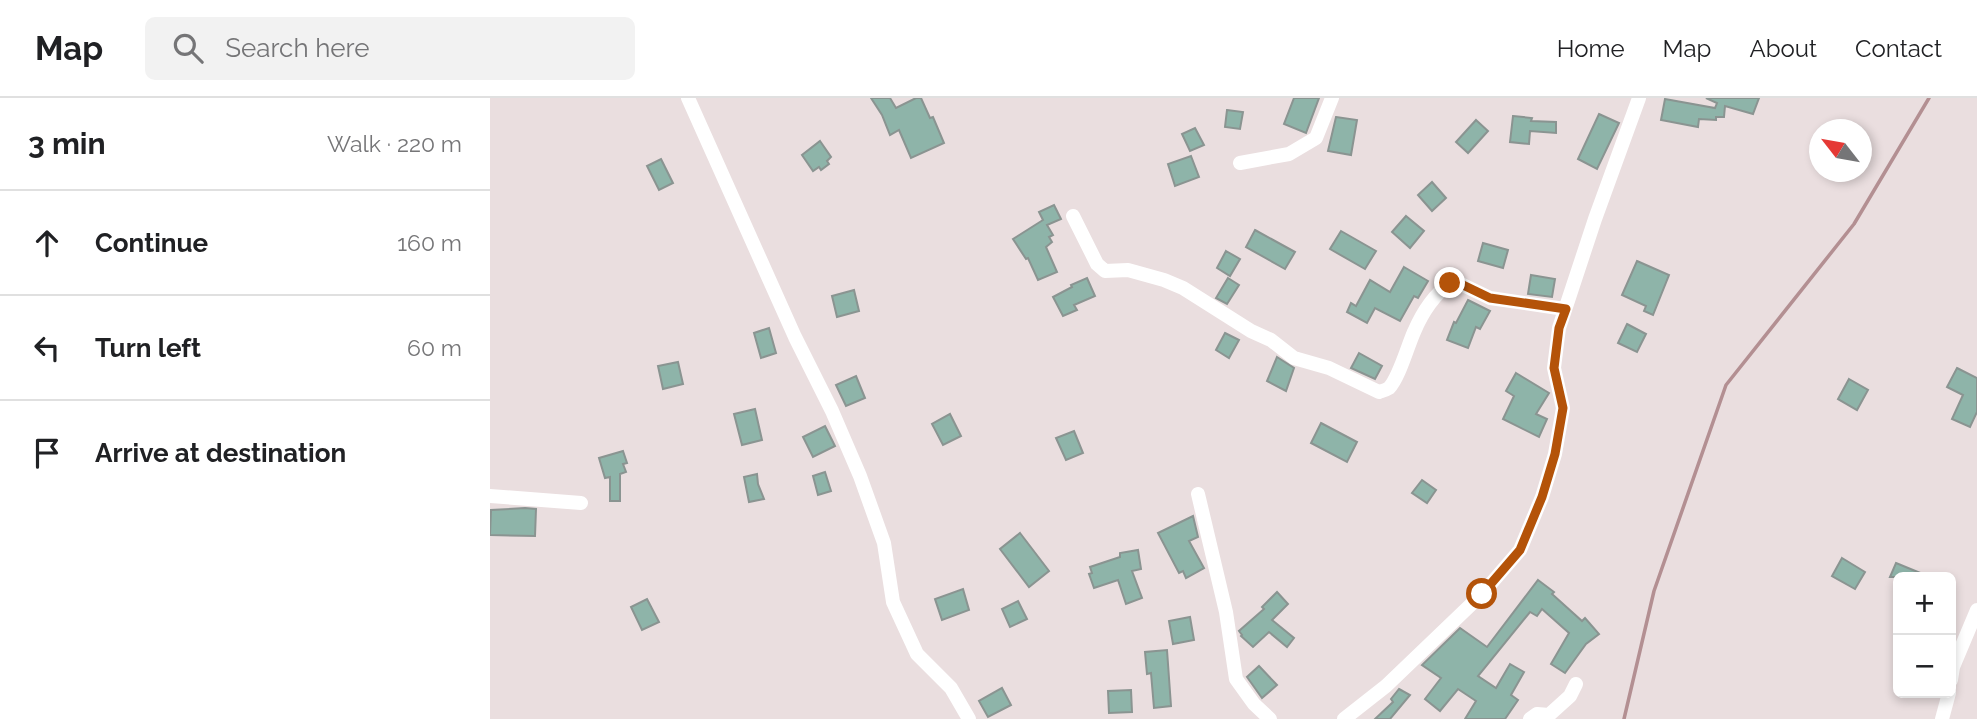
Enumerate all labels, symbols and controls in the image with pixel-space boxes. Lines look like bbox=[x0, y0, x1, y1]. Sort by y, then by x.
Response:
search box bbox=[145, 17, 635, 80]
text: Map bbox=[35, 29, 103, 68]
icon: search bbox=[169, 29, 207, 67]
text: Search here bbox=[225, 33, 370, 63]
text: Home bbox=[1557, 34, 1625, 63]
text: Map bbox=[1663, 34, 1711, 63]
text: About bbox=[1749, 34, 1817, 63]
text: Contact bbox=[1855, 34, 1942, 63]
north arrow bbox=[1809, 119, 1872, 182]
text: 3 min bbox=[28, 126, 106, 161]
text: Walk · 220 m bbox=[327, 130, 462, 157]
icon: ahead bbox=[28, 224, 66, 262]
text: Continue bbox=[95, 228, 208, 258]
text: 160 m bbox=[397, 229, 462, 256]
route end bbox=[1434, 267, 1465, 298]
icon: left bbox=[28, 329, 66, 367]
text: Turn left bbox=[95, 333, 201, 363]
text: 60 m bbox=[407, 334, 462, 361]
icon: arrive bbox=[28, 434, 66, 472]
text: Arrive at destination bbox=[95, 438, 346, 468]
map controls bbox=[1893, 572, 1956, 698]
button: + bbox=[1893, 572, 1956, 635]
route start bbox=[1466, 578, 1497, 609]
button: − bbox=[1893, 635, 1956, 698]

